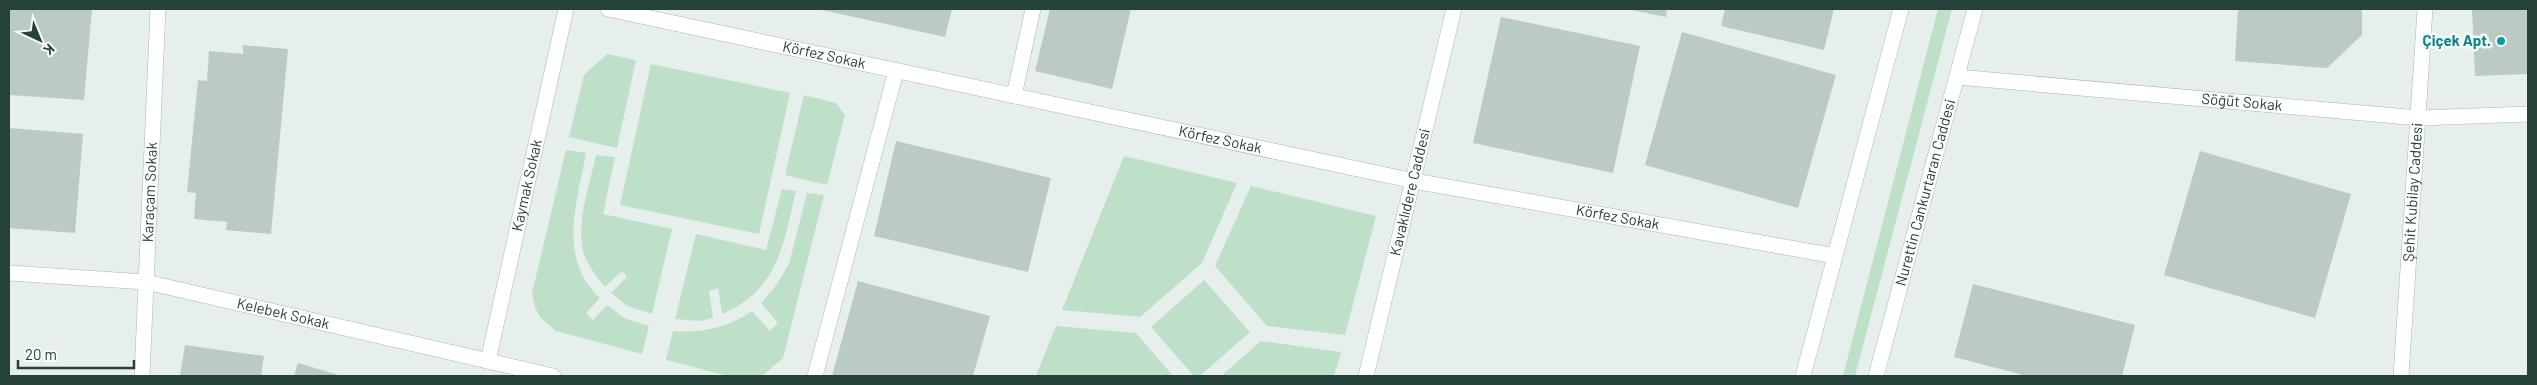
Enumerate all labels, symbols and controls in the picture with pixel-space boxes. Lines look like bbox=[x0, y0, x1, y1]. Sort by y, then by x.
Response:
north arrow bbox=[15, 15, 65, 65]
place label: Çiçek Apt. bbox=[2423, 31, 2491, 49]
marker: Çiçek Apt. bbox=[2495, 35, 2507, 47]
street label: Körfez Sokak bbox=[781, 37, 868, 72]
text: K bbox=[40, 41, 58, 59]
street label: Söğüt Sokak bbox=[2201, 89, 2284, 114]
street label: Nurettin Cankurtaran Caddesi bbox=[1891, 97, 1958, 288]
street label: Körfez Sokak bbox=[1177, 121, 1264, 156]
street label: Şehit Kubilay Caddesi bbox=[2398, 122, 2426, 262]
street label: Kavaklıdere Caddesi bbox=[1385, 127, 1433, 257]
street label: Kaymak Sokak bbox=[507, 137, 545, 233]
street label: Karaçam Sokak bbox=[138, 141, 160, 243]
street label: Körfez Sokak bbox=[1575, 200, 1661, 233]
street label: Kelebek Sokak bbox=[235, 293, 332, 332]
scale bar bbox=[18, 338, 134, 370]
text: 20 m bbox=[25, 345, 57, 363]

